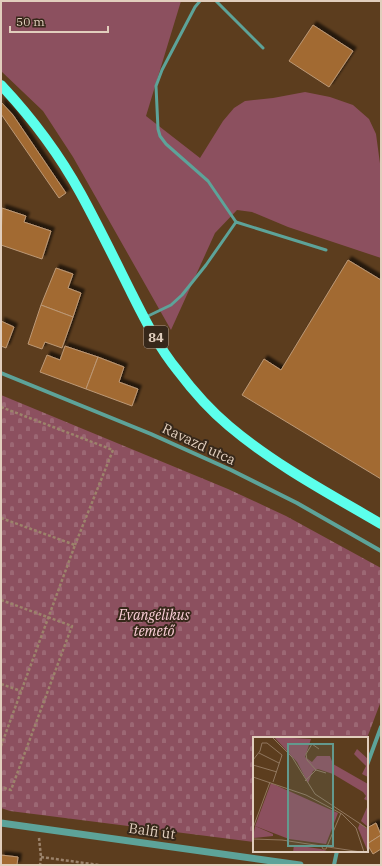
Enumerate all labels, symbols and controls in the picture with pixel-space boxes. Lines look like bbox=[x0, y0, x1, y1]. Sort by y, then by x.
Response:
scale bar bbox=[10, 8, 108, 34]
text: 50 m bbox=[16, 14, 45, 29]
road number: 84 bbox=[144, 326, 168, 348]
street label: Ravazd utca bbox=[159, 419, 239, 469]
park label: Evangélikus temető bbox=[117, 606, 191, 640]
inset map bbox=[253, 737, 368, 852]
street label: Balfi út bbox=[127, 819, 177, 843]

